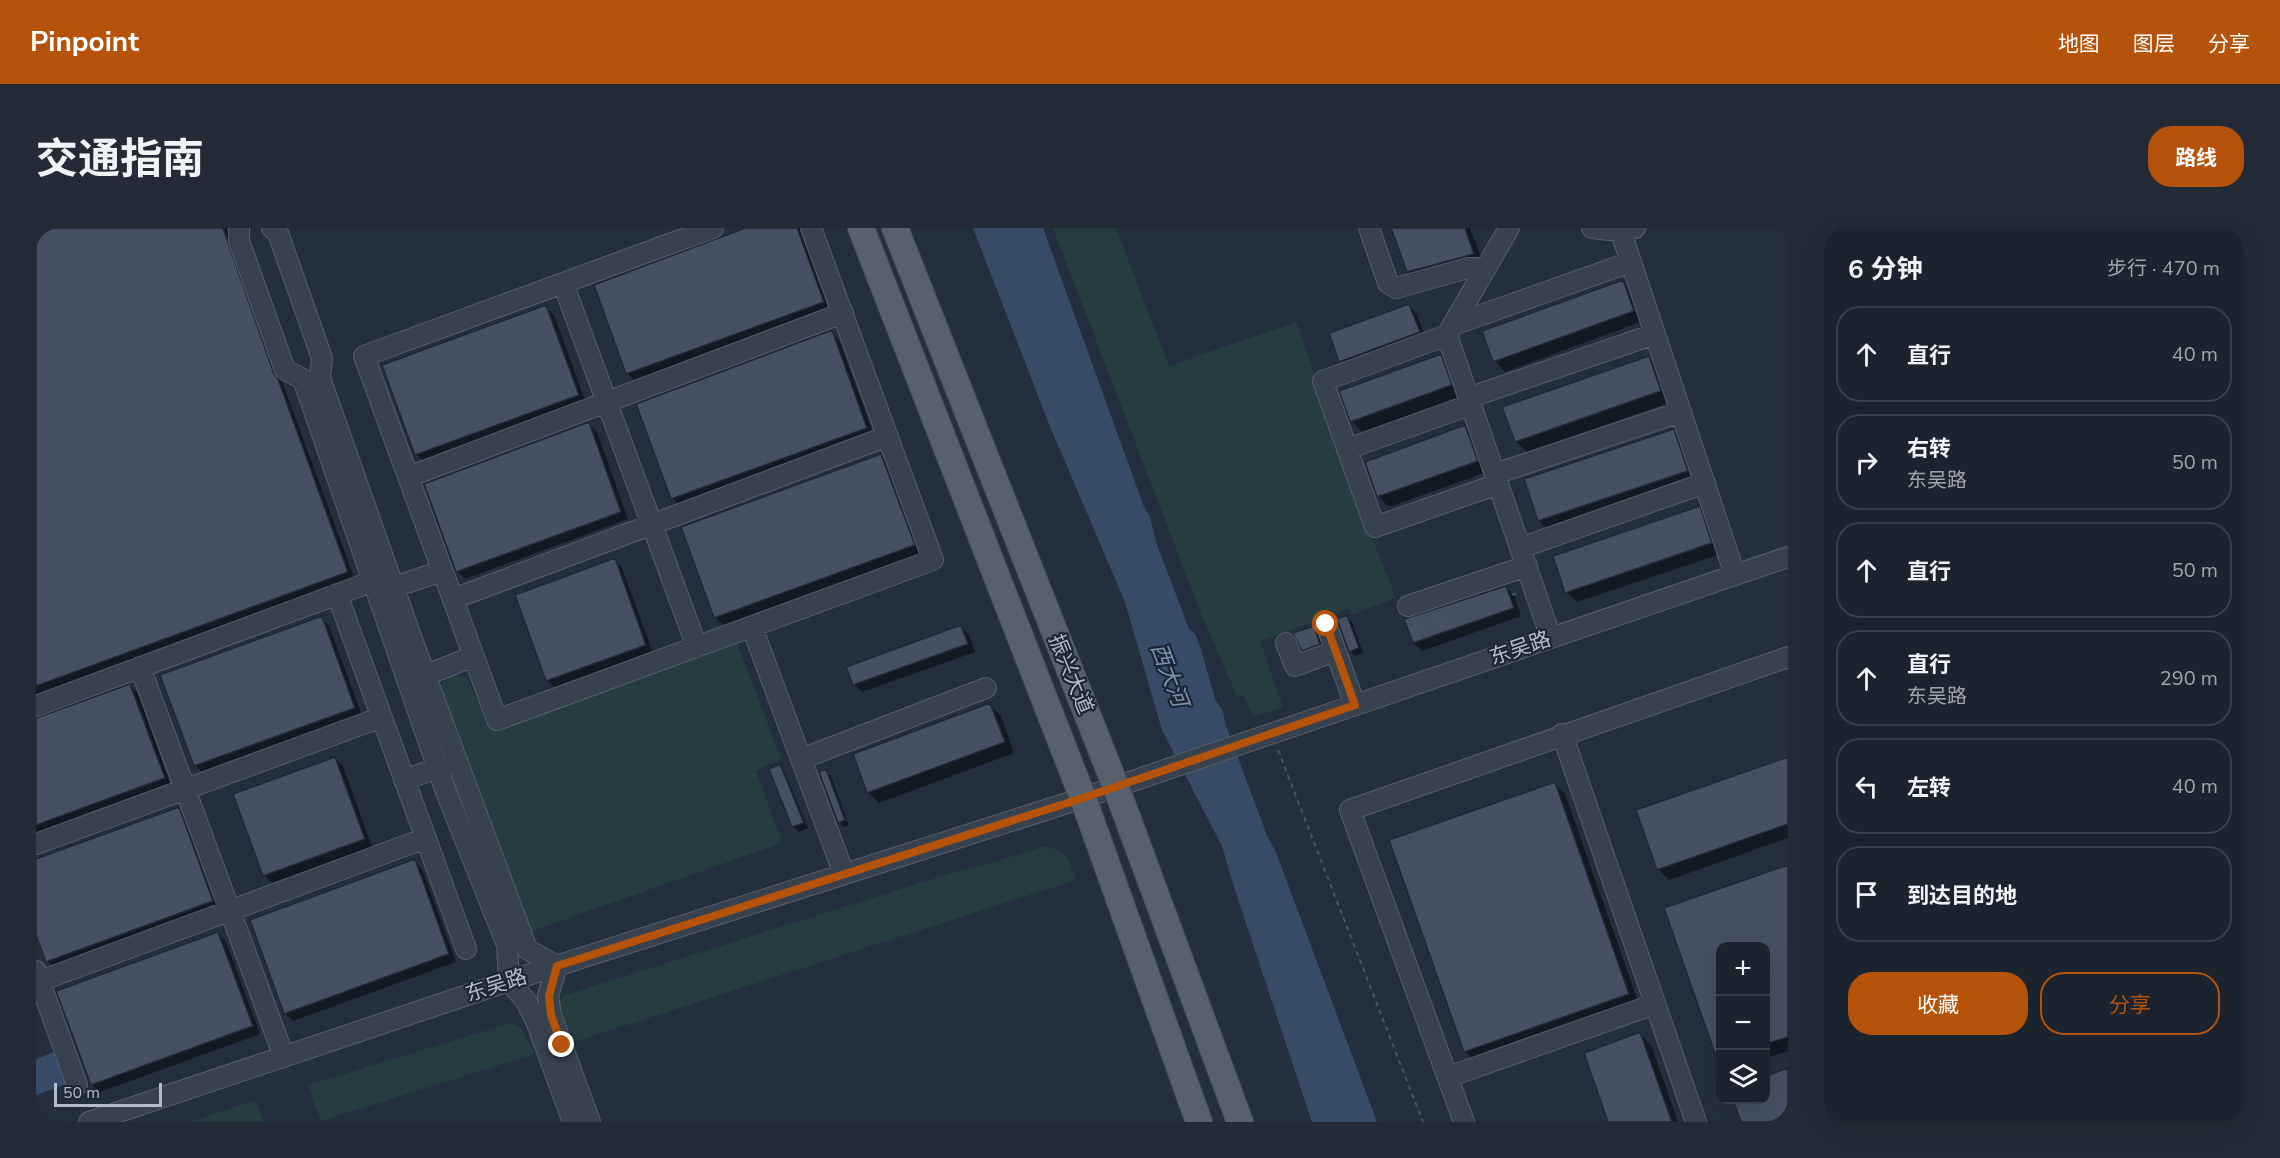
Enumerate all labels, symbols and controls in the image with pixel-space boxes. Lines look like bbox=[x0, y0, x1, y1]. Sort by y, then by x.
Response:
text: Pinpoint bbox=[30, 23, 139, 61]
text: 地图 bbox=[2058, 30, 2100, 58]
text: 图层 bbox=[2133, 30, 2175, 58]
text: 分享 bbox=[2208, 30, 2250, 58]
button: 路线 bbox=[2148, 126, 2244, 187]
text: 交通指南 bbox=[36, 131, 204, 188]
text: 6 分钟 bbox=[1848, 252, 1923, 287]
text: 步行 · 470 m bbox=[2107, 255, 2220, 282]
icon: ahead bbox=[1850, 338, 1883, 371]
text: 直行 bbox=[1907, 341, 1951, 371]
text: 40 m bbox=[2172, 341, 2218, 368]
text: 右转 bbox=[1907, 434, 1951, 464]
icon: right bbox=[1850, 446, 1883, 479]
text: 50 m bbox=[2172, 449, 2218, 476]
text: 东吴路 bbox=[1907, 467, 1967, 494]
icon: ahead bbox=[1850, 554, 1883, 587]
text: 直行 bbox=[1907, 557, 1951, 587]
text: 50 m bbox=[2172, 557, 2218, 584]
route start bbox=[1312, 610, 1338, 636]
street label: 东吴路 bbox=[1486, 625, 1554, 671]
street label: 振兴大道 bbox=[1042, 630, 1100, 718]
water label: 西大河 bbox=[1143, 639, 1196, 715]
text: 直行 bbox=[1907, 650, 1951, 680]
icon: ahead bbox=[1850, 662, 1883, 695]
text: 290 m bbox=[2160, 665, 2218, 692]
text: 东吴路 bbox=[1907, 683, 1967, 710]
icon: left bbox=[1850, 770, 1883, 803]
text: 左转 bbox=[1907, 773, 1951, 803]
text: 40 m bbox=[2172, 773, 2218, 800]
icon: arrive bbox=[1850, 878, 1883, 911]
text: 到达目的地 bbox=[1907, 881, 2017, 911]
map controls bbox=[1716, 942, 1770, 1104]
button: + bbox=[1716, 942, 1770, 996]
street label: 东吴路 bbox=[462, 962, 530, 1008]
button: 收藏 bbox=[1848, 972, 2028, 1035]
button: 分享 bbox=[2040, 972, 2220, 1035]
button: − bbox=[1716, 996, 1770, 1050]
route end bbox=[548, 1031, 574, 1057]
button: layers bbox=[1716, 1050, 1770, 1104]
scale bar bbox=[54, 1080, 162, 1108]
text: 50 m bbox=[63, 1082, 100, 1104]

